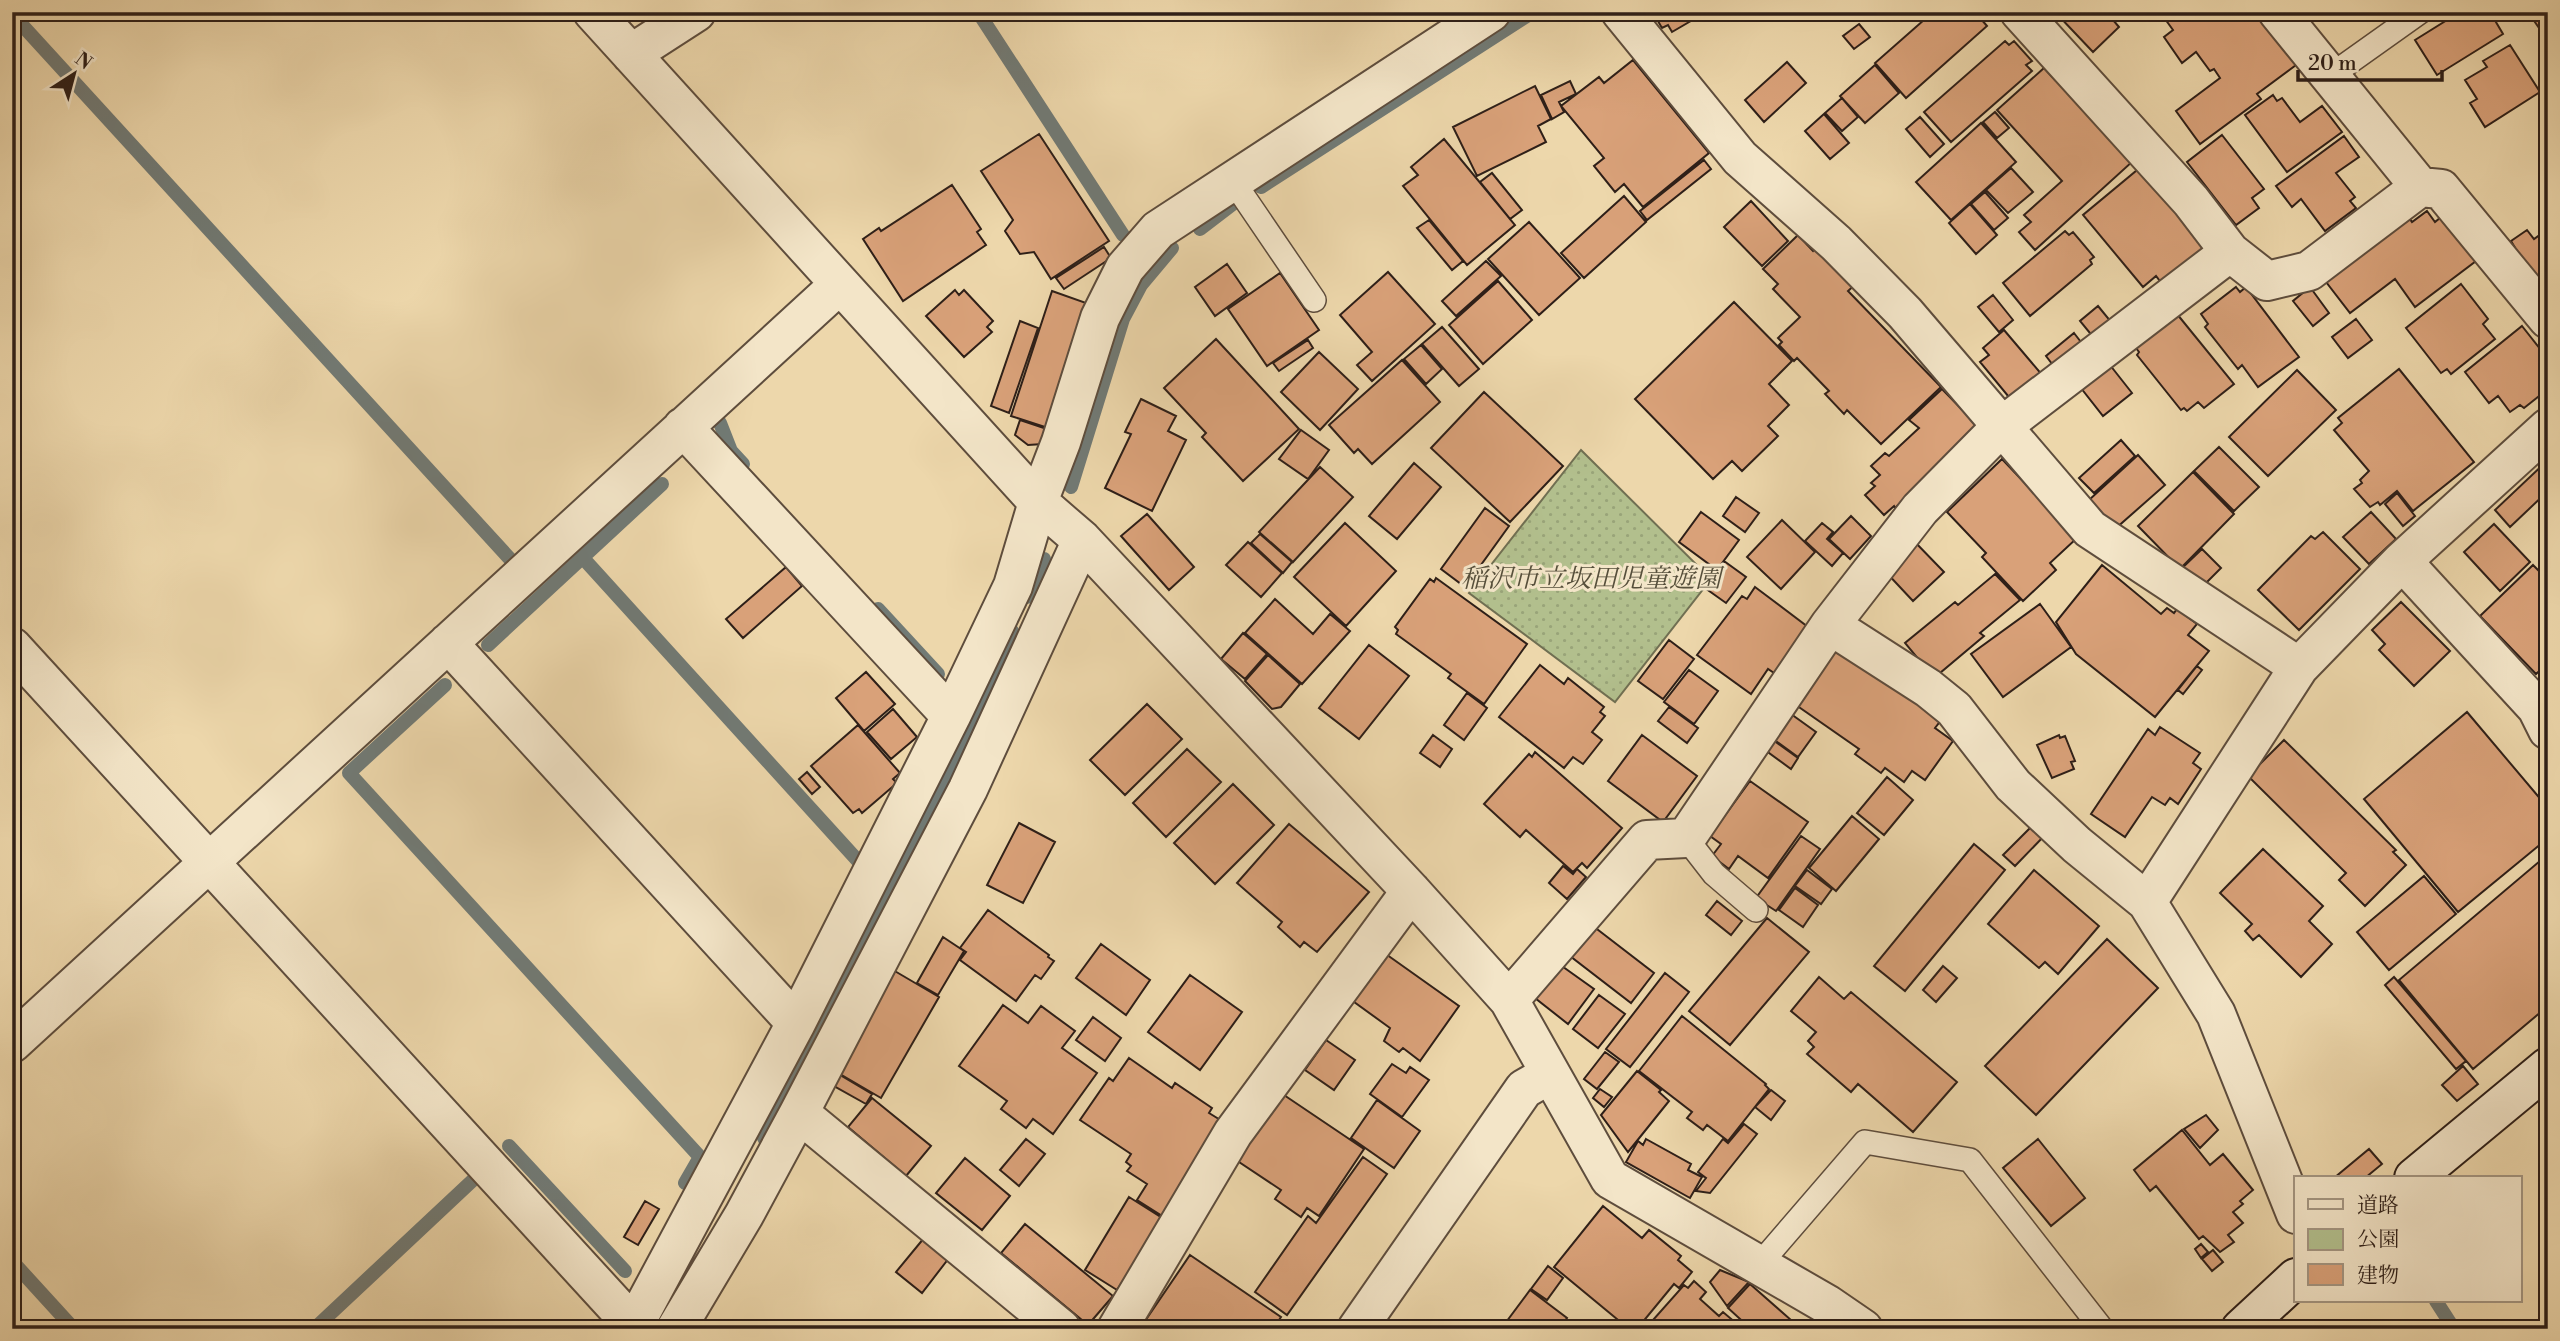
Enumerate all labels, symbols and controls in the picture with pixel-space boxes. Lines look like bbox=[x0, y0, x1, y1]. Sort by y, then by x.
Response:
north arrow bbox=[38, 38, 108, 108]
scale bar bbox=[2298, 38, 2441, 82]
text: N bbox=[70, 47, 97, 75]
text: 20 m bbox=[2308, 51, 2357, 77]
park label: 稲沢市立坂田児童遊園 bbox=[1461, 563, 1725, 595]
legend bbox=[2294, 1176, 2522, 1302]
text: 道路 bbox=[2357, 1193, 2399, 1219]
text: 公園 bbox=[2357, 1227, 2399, 1253]
text: 建物 bbox=[2357, 1263, 2399, 1289]

